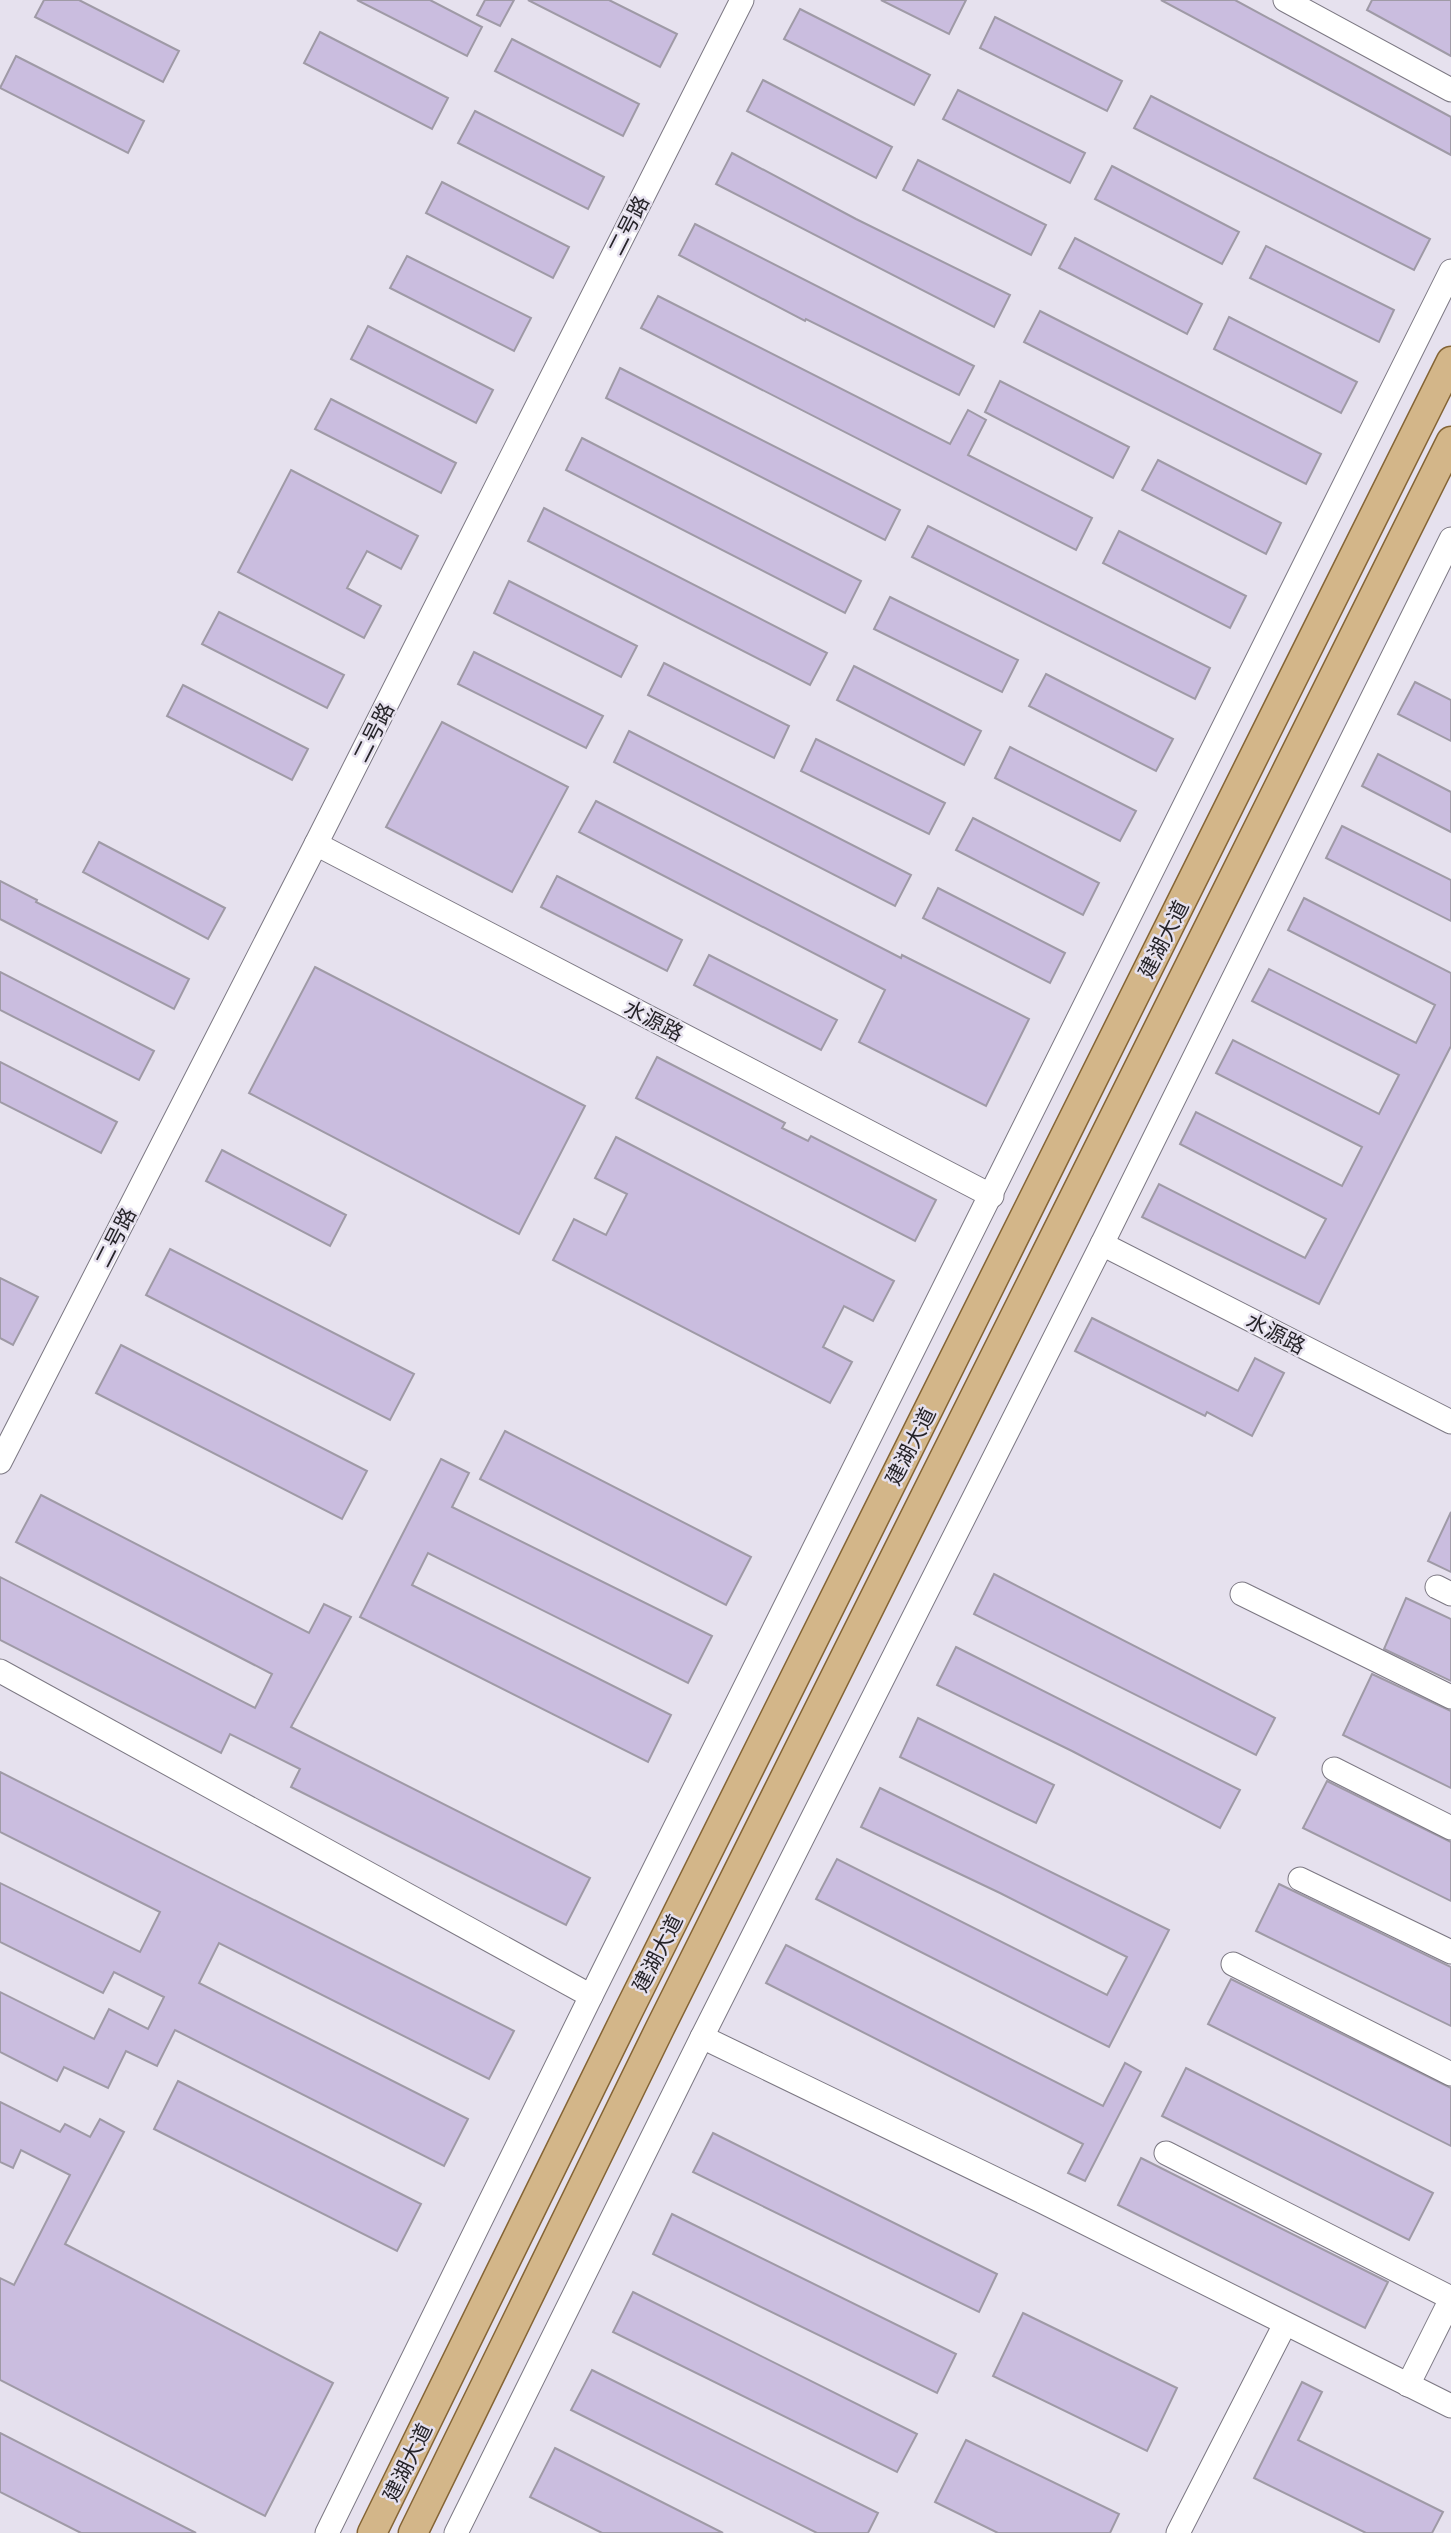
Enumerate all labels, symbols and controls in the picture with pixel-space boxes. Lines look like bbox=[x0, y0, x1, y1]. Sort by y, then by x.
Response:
street label: 二号路 bbox=[601, 191, 655, 259]
street label: 二号路 bbox=[346, 698, 400, 766]
street label: 建湖大道 bbox=[1131, 895, 1195, 983]
street label: 水源路 bbox=[620, 993, 688, 1047]
street label: 二号路 bbox=[88, 1203, 142, 1271]
street label: 水源路 bbox=[1242, 1306, 1310, 1360]
street label: 建湖大道 bbox=[878, 1402, 942, 1490]
street label: 建湖大道 bbox=[625, 1909, 689, 1997]
street label: 建湖大道 bbox=[376, 2418, 438, 2506]

